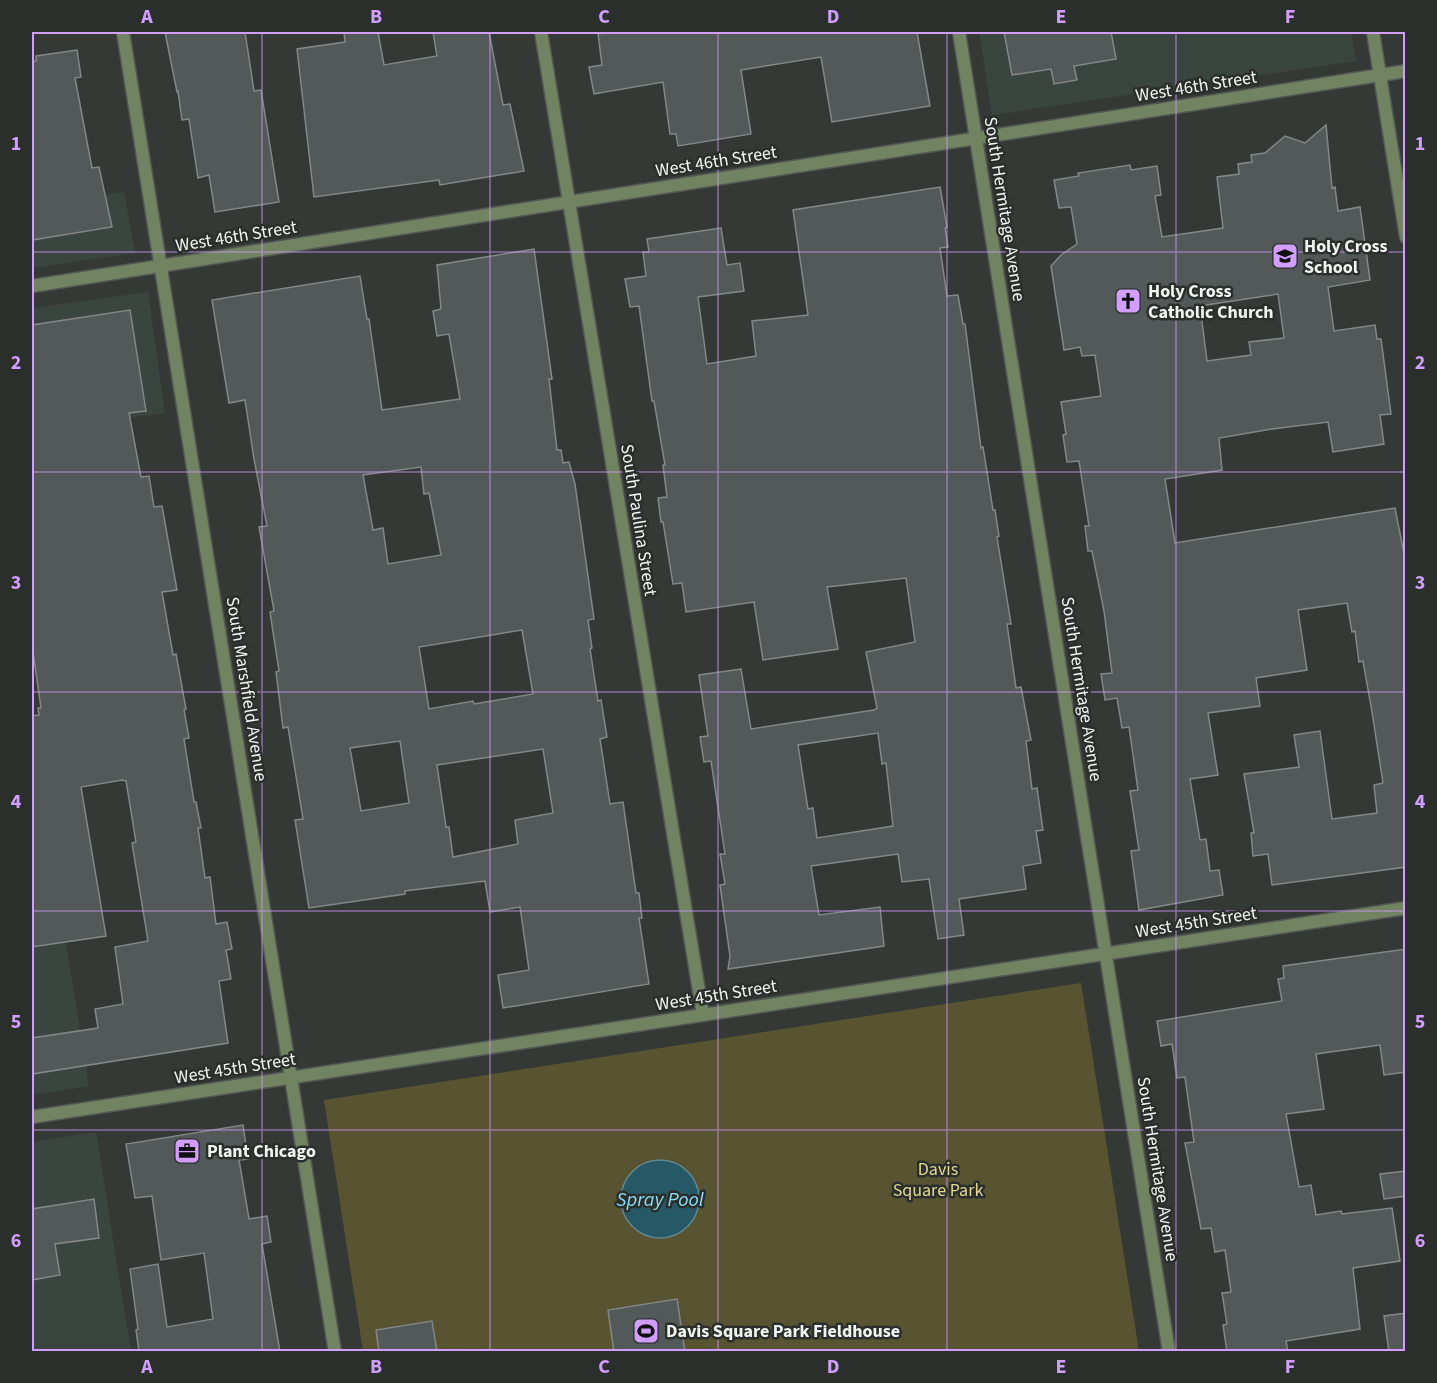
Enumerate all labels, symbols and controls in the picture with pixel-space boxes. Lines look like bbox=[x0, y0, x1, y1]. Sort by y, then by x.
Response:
text: A bbox=[140, 3, 153, 31]
text: B bbox=[370, 3, 382, 31]
text: C bbox=[598, 3, 610, 31]
text: D bbox=[827, 3, 839, 31]
text: E bbox=[1056, 3, 1066, 31]
text: F bbox=[1285, 3, 1295, 31]
street label: West 46th Street bbox=[1134, 65, 1258, 108]
street label: South Hermitage Avenue bbox=[978, 115, 1031, 303]
text: 1 bbox=[11, 130, 21, 158]
text: 1 bbox=[1415, 130, 1425, 158]
street label: West 46th Street bbox=[654, 140, 778, 183]
street label: West 46th Street bbox=[174, 215, 298, 258]
place label: Holy Cross School bbox=[1304, 234, 1388, 280]
school or university icon: Holy Cross School bbox=[1270, 241, 1300, 271]
place label: Holy Cross Catholic Church bbox=[1148, 279, 1274, 325]
church icon: Holy Cross Catholic Church bbox=[1113, 286, 1143, 316]
text: 2 bbox=[11, 349, 21, 377]
text: 2 bbox=[1415, 349, 1425, 377]
street label: South Paulina Street bbox=[614, 442, 663, 598]
text: 3 bbox=[11, 569, 21, 597]
text: 3 bbox=[1415, 569, 1425, 597]
street label: South Marshfield Avenue bbox=[220, 595, 273, 783]
street label: South Hermitage Avenue bbox=[1055, 595, 1108, 783]
text: 4 bbox=[11, 788, 22, 816]
text: 4 bbox=[1415, 788, 1426, 816]
street label: West 45th Street bbox=[1134, 901, 1258, 944]
street label: West 45th Street bbox=[654, 974, 778, 1017]
text: 5 bbox=[11, 1008, 21, 1036]
text: 5 bbox=[1415, 1008, 1425, 1036]
street label: West 45th Street bbox=[173, 1047, 297, 1090]
street label: South Hermitage Avenue bbox=[1131, 1075, 1184, 1263]
office icon: Plant Chicago bbox=[172, 1136, 202, 1166]
place label: Plant Chicago bbox=[207, 1139, 316, 1164]
park label: Davis Square Park bbox=[893, 1157, 983, 1203]
water label: Spray Pool bbox=[616, 1186, 704, 1214]
text: 6 bbox=[11, 1227, 21, 1255]
text: 6 bbox=[1415, 1227, 1425, 1255]
sports icon: Davis Square Park Fieldhouse bbox=[631, 1316, 661, 1346]
place label: Davis Square Park Fieldhouse bbox=[666, 1319, 900, 1344]
text: A bbox=[140, 1353, 153, 1381]
text: B bbox=[370, 1353, 382, 1381]
text: C bbox=[598, 1353, 610, 1381]
text: D bbox=[827, 1353, 839, 1381]
text: E bbox=[1056, 1353, 1066, 1381]
text: F bbox=[1285, 1353, 1295, 1381]

